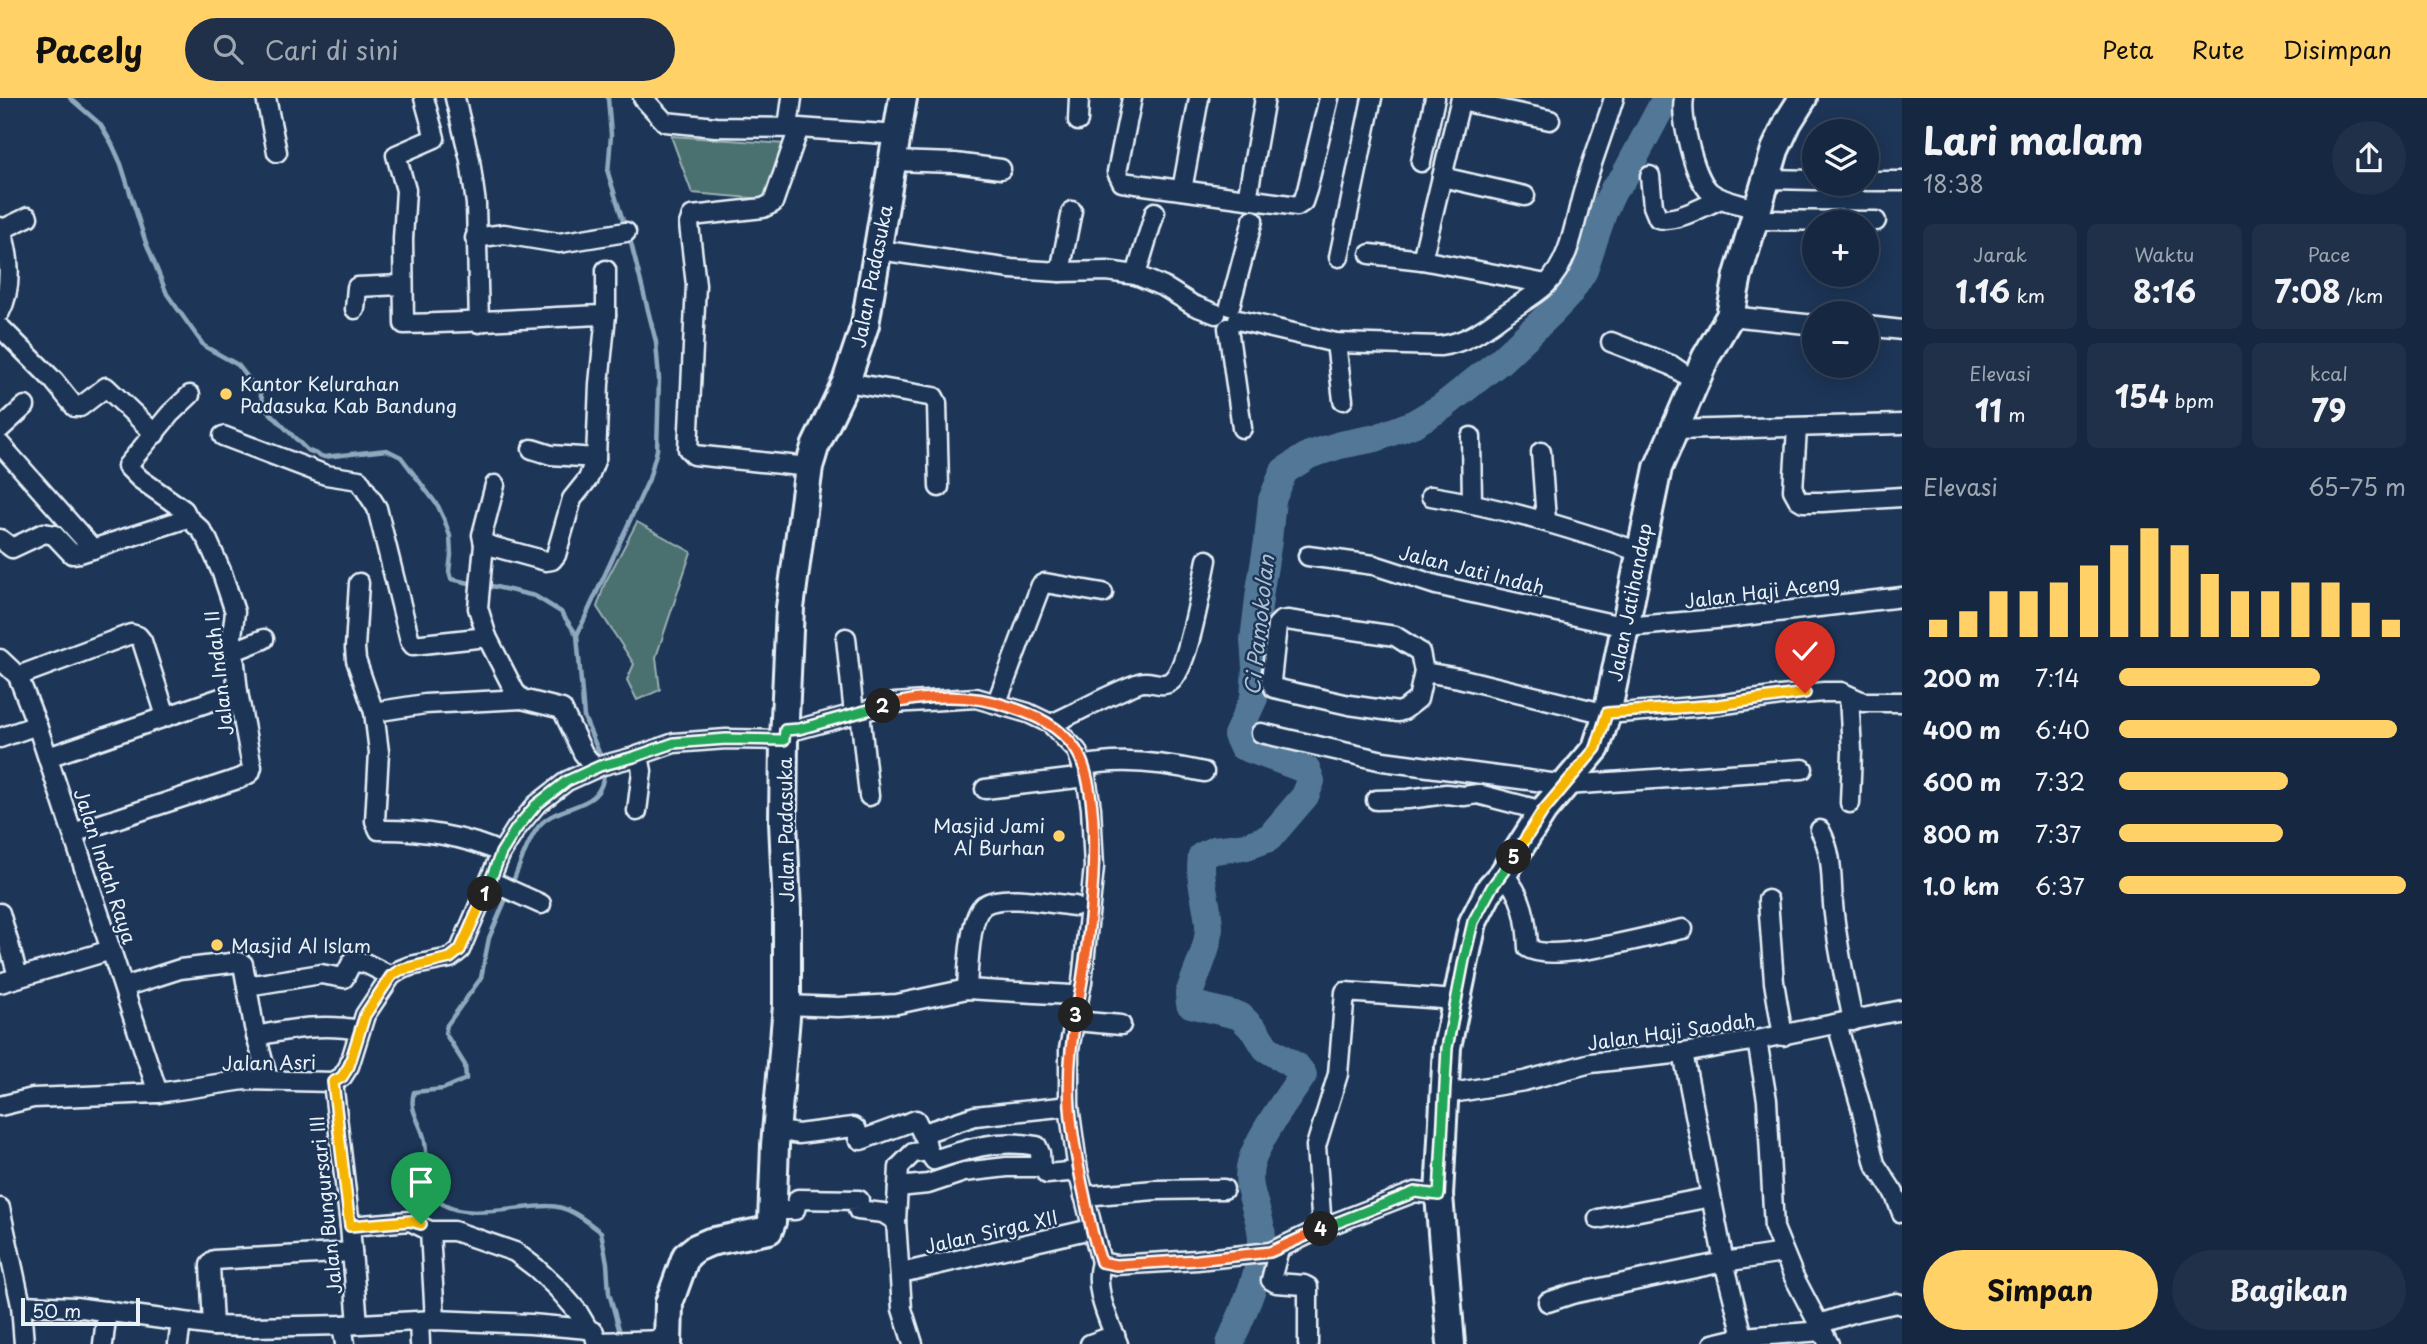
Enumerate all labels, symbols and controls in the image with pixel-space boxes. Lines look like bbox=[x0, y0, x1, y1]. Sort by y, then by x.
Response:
search box bbox=[185, 18, 675, 81]
text: Pacely bbox=[35, 24, 143, 74]
icon: search bbox=[209, 30, 247, 68]
text: Cari di sini bbox=[265, 30, 399, 69]
text: Peta bbox=[2102, 31, 2154, 67]
text: Rute bbox=[2192, 31, 2244, 67]
text: Disimpan bbox=[2282, 31, 2392, 67]
text: Lari malam bbox=[1923, 111, 2144, 168]
map controls bbox=[1802, 119, 1879, 378]
button: layers bbox=[1802, 119, 1879, 196]
button: share bbox=[2332, 121, 2406, 195]
text: 18:38 bbox=[1923, 166, 1984, 201]
street label: Jalan Padasuka bbox=[843, 202, 899, 350]
button: + bbox=[1802, 210, 1879, 287]
text: Jarak bbox=[1973, 240, 2027, 268]
text: Waktu bbox=[2135, 240, 2194, 268]
text: Pace bbox=[2307, 240, 2350, 268]
text: 1.16 bbox=[1955, 268, 2010, 313]
text: 8:16 bbox=[2133, 268, 2196, 313]
text: 7:08 bbox=[2274, 268, 2341, 313]
text: km bbox=[2010, 281, 2045, 309]
text: /km bbox=[2341, 281, 2383, 309]
button: − bbox=[1802, 301, 1879, 378]
text: Elevasi bbox=[1969, 359, 2031, 387]
text: kcal bbox=[2310, 359, 2348, 387]
place label: Kantor Kelurahan Padasuka Kab Bandung bbox=[240, 369, 457, 419]
text: 154 bbox=[2115, 373, 2169, 418]
marker: Kantor Kelurahan Padasuka Kab Bandung bbox=[218, 386, 234, 402]
text: bpm bbox=[2169, 386, 2214, 414]
text: 11 bbox=[1975, 387, 2002, 432]
text: 79 bbox=[2311, 387, 2346, 432]
text: m bbox=[2002, 400, 2025, 428]
text: Elevasi bbox=[1923, 469, 1998, 504]
text: 65–75 m bbox=[2308, 469, 2406, 504]
street label: Jalan Jatihandap bbox=[1600, 520, 1658, 684]
street label: Jalan Jati Indah bbox=[1396, 537, 1548, 601]
water label: Ci Pamokolan bbox=[1235, 552, 1281, 697]
street label: Jalan Haji Aceng bbox=[1683, 568, 1841, 614]
street label: Jalan Indah II bbox=[196, 609, 240, 737]
pin bbox=[1775, 621, 1835, 693]
icon: check bbox=[1786, 632, 1824, 670]
text: 200 m bbox=[1923, 660, 2000, 695]
text: 7:14 bbox=[2035, 660, 2080, 695]
pin: 2 bbox=[866, 688, 900, 724]
text: 2 bbox=[876, 691, 889, 719]
text: 400 m bbox=[1923, 712, 2001, 747]
text: 6:40 bbox=[2035, 712, 2090, 747]
street label: Jalan Padasuka bbox=[770, 757, 800, 903]
text: 600 m bbox=[1923, 764, 2001, 799]
text: 7:32 bbox=[2035, 764, 2085, 799]
street label: Jalan Indah Raya bbox=[68, 785, 144, 947]
place label: Masjid Jami Al Burhan bbox=[933, 811, 1045, 861]
text: 800 m bbox=[1923, 816, 2000, 851]
text: 7:37 bbox=[2035, 816, 2081, 851]
marker: Masjid Jami Al Burhan bbox=[1051, 828, 1067, 844]
pin: 5 bbox=[1496, 840, 1532, 874]
text: 5 bbox=[1507, 842, 1520, 870]
text: 1.0 km bbox=[1923, 868, 2000, 903]
text: 6:37 bbox=[2035, 868, 2085, 903]
pin: 1 bbox=[468, 876, 503, 912]
text: 1 bbox=[480, 879, 489, 907]
place label: Masjid Al Islam bbox=[231, 931, 371, 959]
marker: Masjid Al Islam bbox=[209, 937, 225, 953]
pin: 3 bbox=[1058, 998, 1094, 1032]
text: 3 bbox=[1069, 1000, 1082, 1028]
street label: Jalan Haji Saodah bbox=[1585, 1005, 1757, 1057]
street label: Jalan Asri bbox=[222, 1047, 316, 1077]
street label: Jalan Bungursari III bbox=[302, 1114, 348, 1296]
pin bbox=[391, 1152, 451, 1224]
icon: arrive bbox=[402, 1163, 440, 1201]
street label: Jalan Sirga XII bbox=[922, 1202, 1060, 1260]
pin: 4 bbox=[1304, 1212, 1338, 1246]
text: 4 bbox=[1314, 1214, 1327, 1242]
button: Simpan bbox=[1923, 1250, 2158, 1330]
button: Bagikan bbox=[2172, 1250, 2406, 1330]
scale bar bbox=[21, 1295, 140, 1327]
text: 50 m bbox=[32, 1296, 81, 1324]

